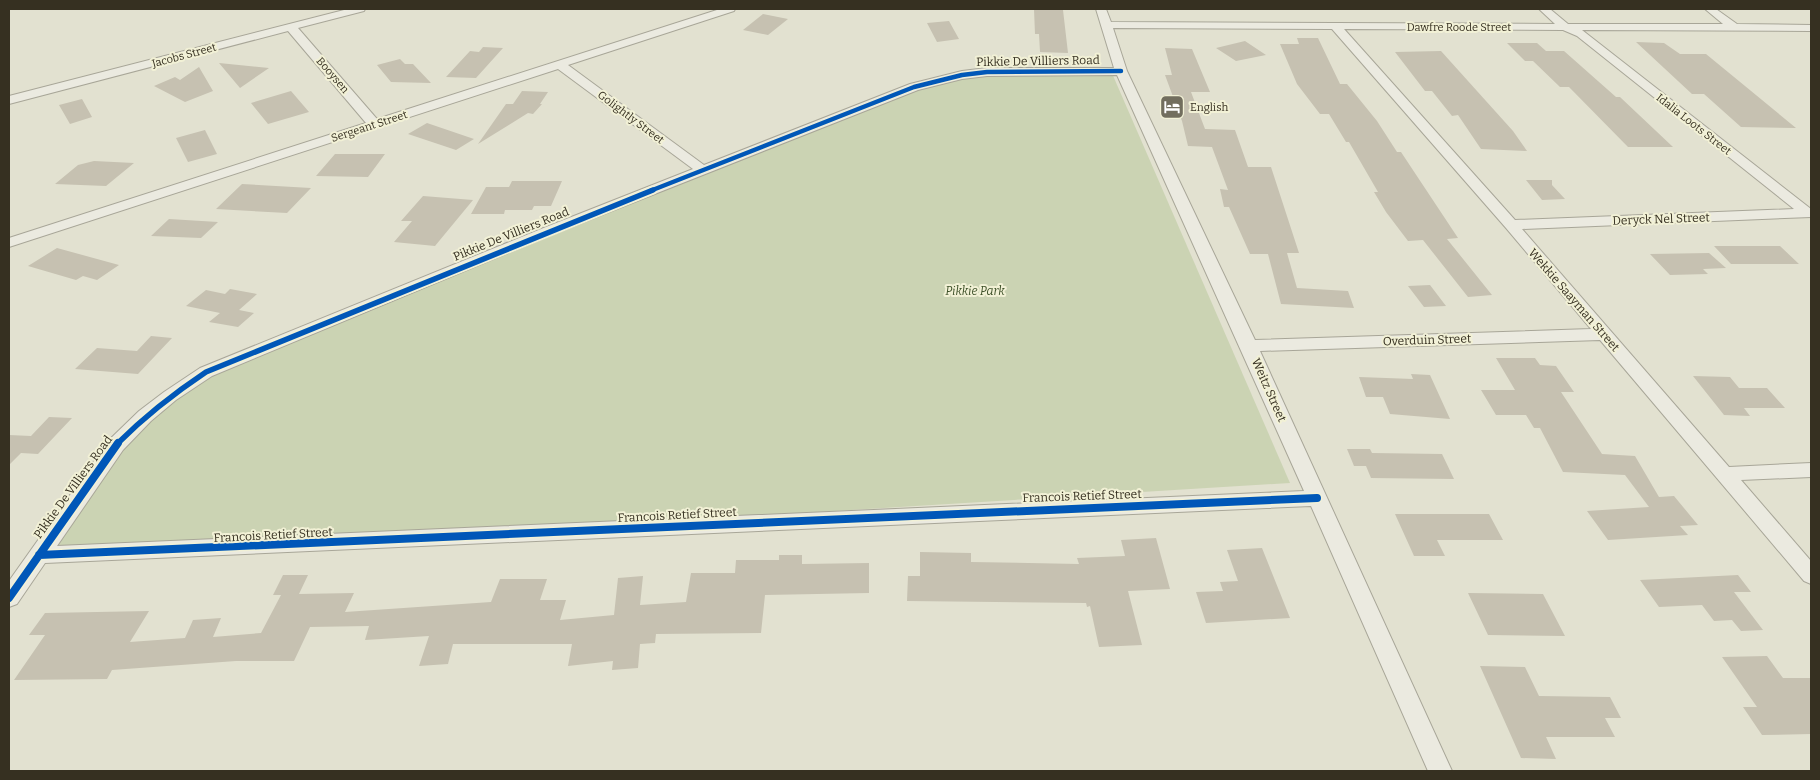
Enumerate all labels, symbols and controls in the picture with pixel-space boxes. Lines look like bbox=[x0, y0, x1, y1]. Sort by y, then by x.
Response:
street label: Dawfre Roode Street bbox=[1407, 21, 1511, 34]
street label: Jacobs Street bbox=[150, 41, 218, 71]
street label: Pikkie De Villiers Road bbox=[976, 53, 1100, 69]
street label: Booysen bbox=[314, 55, 352, 96]
street label: Golightly Street bbox=[595, 88, 666, 147]
street label: Idalia Loots Street bbox=[1654, 91, 1734, 158]
hotel icon: English bbox=[1159, 94, 1185, 120]
place label: English bbox=[1190, 101, 1228, 114]
street label: Sergeant Street bbox=[329, 108, 409, 145]
street label: Pikkie De Villiers Road bbox=[451, 204, 571, 264]
street label: Deryck Nel Street bbox=[1612, 210, 1711, 228]
street label: Wekkie Saayman Street bbox=[1526, 246, 1623, 355]
park label: Pikkie Park bbox=[945, 284, 1005, 298]
street label: Overduin Street bbox=[1383, 331, 1472, 349]
street label: Weitz Street bbox=[1249, 356, 1289, 424]
street label: Pikkie De Villiers Road bbox=[31, 433, 115, 541]
street label: Francois Retief Street bbox=[1022, 487, 1143, 505]
street label: Francois Retief Street bbox=[617, 505, 738, 525]
street label: Francois Retief Street bbox=[213, 525, 334, 545]

